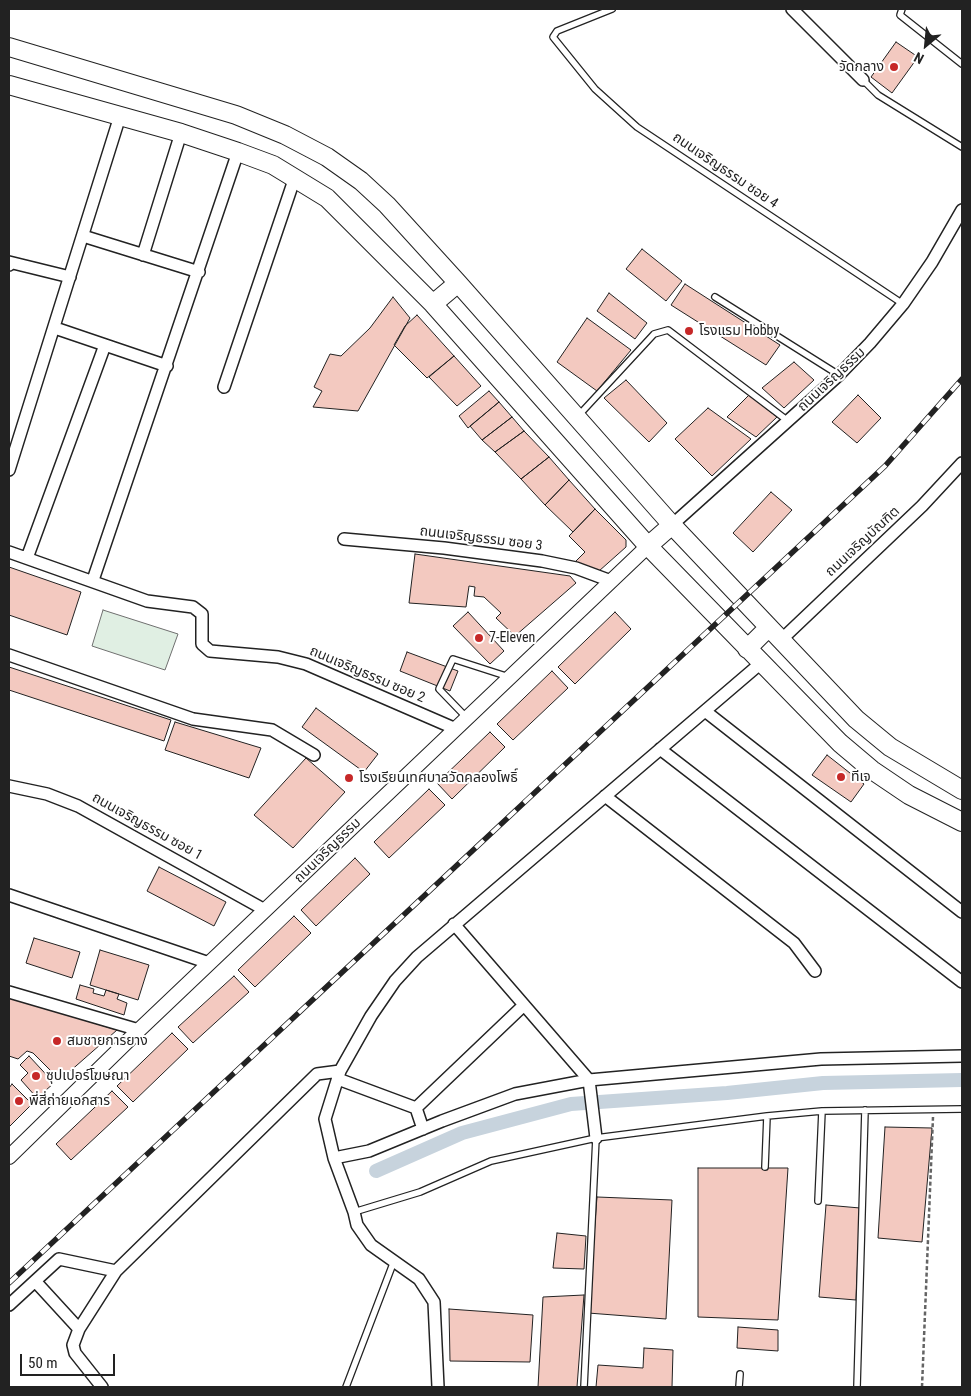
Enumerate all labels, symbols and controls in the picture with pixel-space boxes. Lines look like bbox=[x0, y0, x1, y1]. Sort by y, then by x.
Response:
north arrow bbox=[901, 20, 951, 70]
text: N bbox=[911, 49, 927, 67]
place label: วัดกลาง bbox=[839, 59, 884, 75]
marker: วัดกลาง bbox=[888, 61, 900, 73]
street label: ถนนเจริญธรรม ซอย 4 bbox=[669, 129, 781, 213]
place label: โรงแรม Hobby bbox=[699, 323, 779, 339]
marker: โรงแรม Hobby bbox=[683, 325, 695, 337]
street label: ถนนเจริญธรรม bbox=[795, 344, 869, 416]
street label: ถนนเจริญบัณฑิต bbox=[822, 503, 904, 581]
street label: ถนนเจริญธรรม ซอย 3 bbox=[419, 523, 543, 555]
place label: 7-Eleven bbox=[489, 630, 535, 646]
marker: 7-Eleven bbox=[473, 632, 485, 644]
street label: ถนนเจริญธรรม ซอย 2 bbox=[307, 643, 427, 707]
place label: ทีเจ bbox=[851, 769, 871, 785]
place label: โรงเรียนเทศบาลวัดคลองโพธิ์ bbox=[359, 770, 518, 786]
marker: ทีเจ bbox=[835, 771, 847, 783]
marker: โรงเรียนเทศบาลวัดคลองโพธิ์ bbox=[343, 772, 355, 784]
street label: ถนนเจริญธรรม ซอย 1 bbox=[89, 790, 205, 864]
street label: ถนนเจริญธรรม bbox=[291, 815, 365, 887]
place label: สมชายการยาง bbox=[67, 1033, 148, 1049]
marker: สมชายการยาง bbox=[51, 1035, 63, 1047]
place label: ซุปเปอร์โฆษณา bbox=[46, 1068, 129, 1084]
marker: ซุปเปอร์โฆษณา bbox=[30, 1070, 42, 1082]
place label: พี่สี่ถ่ายเอกสาร bbox=[29, 1093, 110, 1109]
marker: พี่สี่ถ่ายเอกสาร bbox=[13, 1095, 25, 1107]
scale bar bbox=[22, 1344, 118, 1376]
text: 50 m bbox=[28, 1354, 58, 1372]

